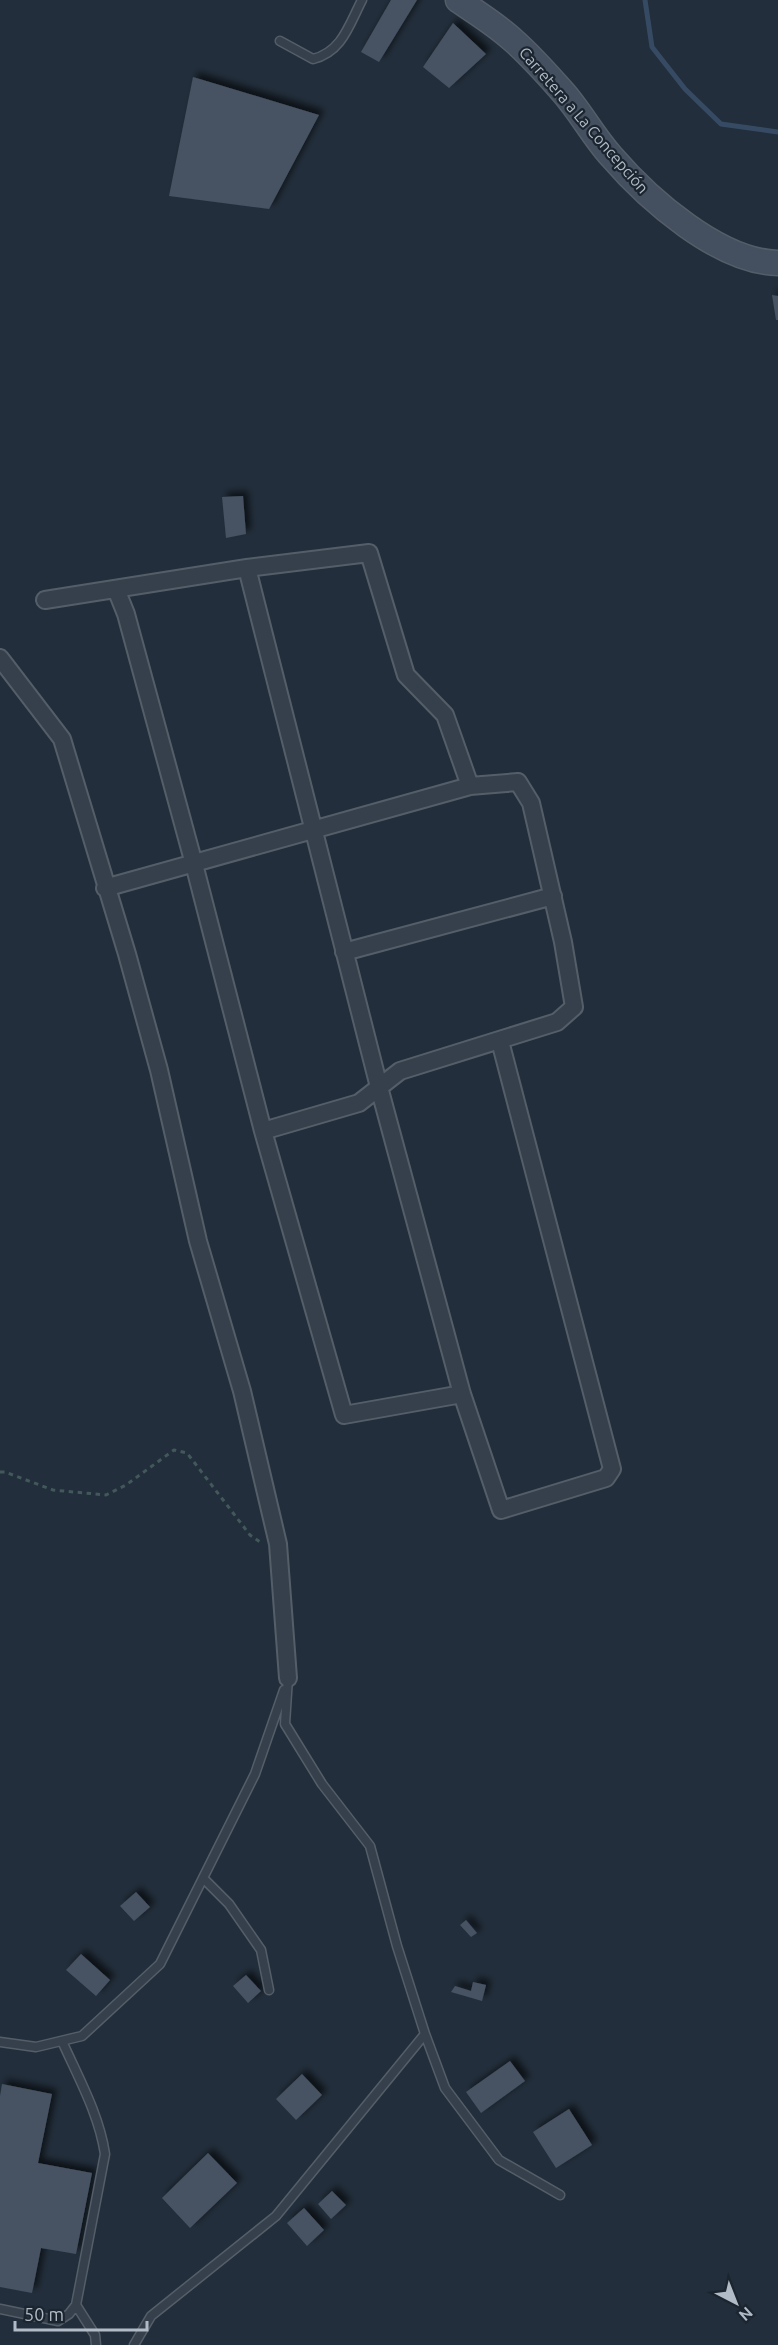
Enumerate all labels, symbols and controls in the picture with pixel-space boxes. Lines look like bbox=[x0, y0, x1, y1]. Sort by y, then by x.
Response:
street label: Carretera a La Concepción bbox=[516, 43, 652, 197]
north arrow bbox=[706, 2273, 766, 2333]
scale bar bbox=[15, 2294, 147, 2332]
text: N bbox=[736, 2303, 756, 2325]
text: 50 m bbox=[24, 2304, 64, 2324]

